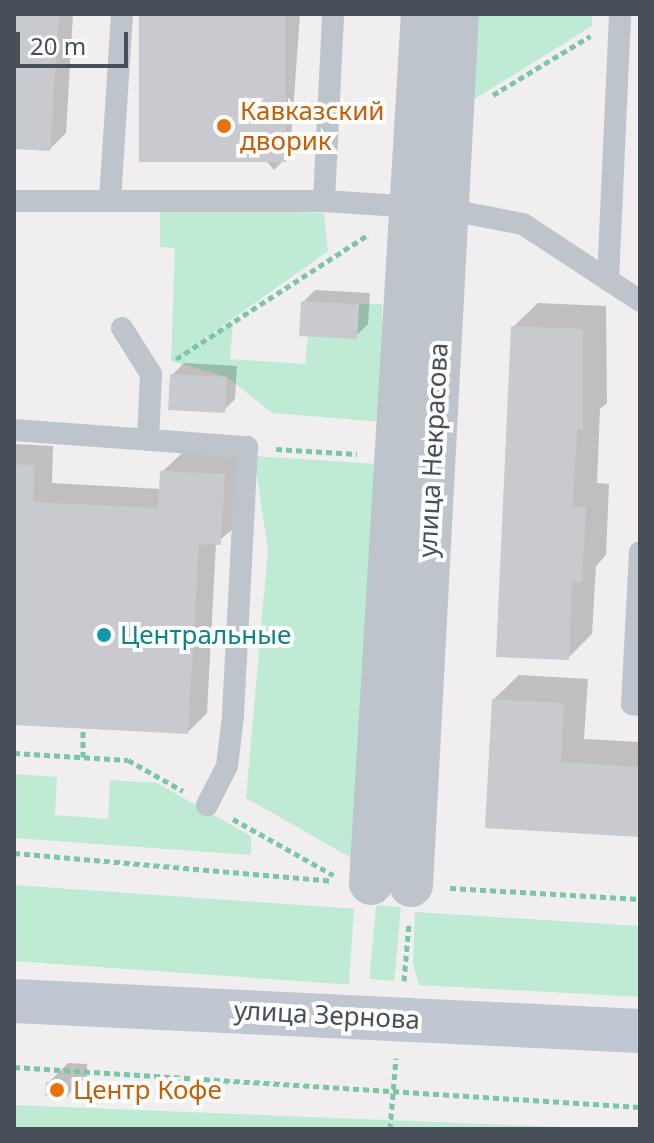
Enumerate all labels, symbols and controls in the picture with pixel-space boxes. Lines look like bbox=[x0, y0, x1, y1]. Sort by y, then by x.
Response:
scale bar bbox=[20, 16, 132, 66]
text: 20 m bbox=[30, 29, 86, 62]
place label: Кавказский дворик bbox=[240, 95, 384, 156]
marker: Кавказский дворик bbox=[215, 117, 233, 135]
street label: улица Некрасова bbox=[412, 342, 454, 558]
place label: Центральные bbox=[120, 619, 291, 651]
marker: Центральные bbox=[95, 626, 113, 644]
street label: улица Зернова bbox=[233, 995, 421, 1035]
place label: Центр Кофе bbox=[73, 1074, 222, 1106]
marker: Центр Кофе bbox=[48, 1081, 66, 1099]

